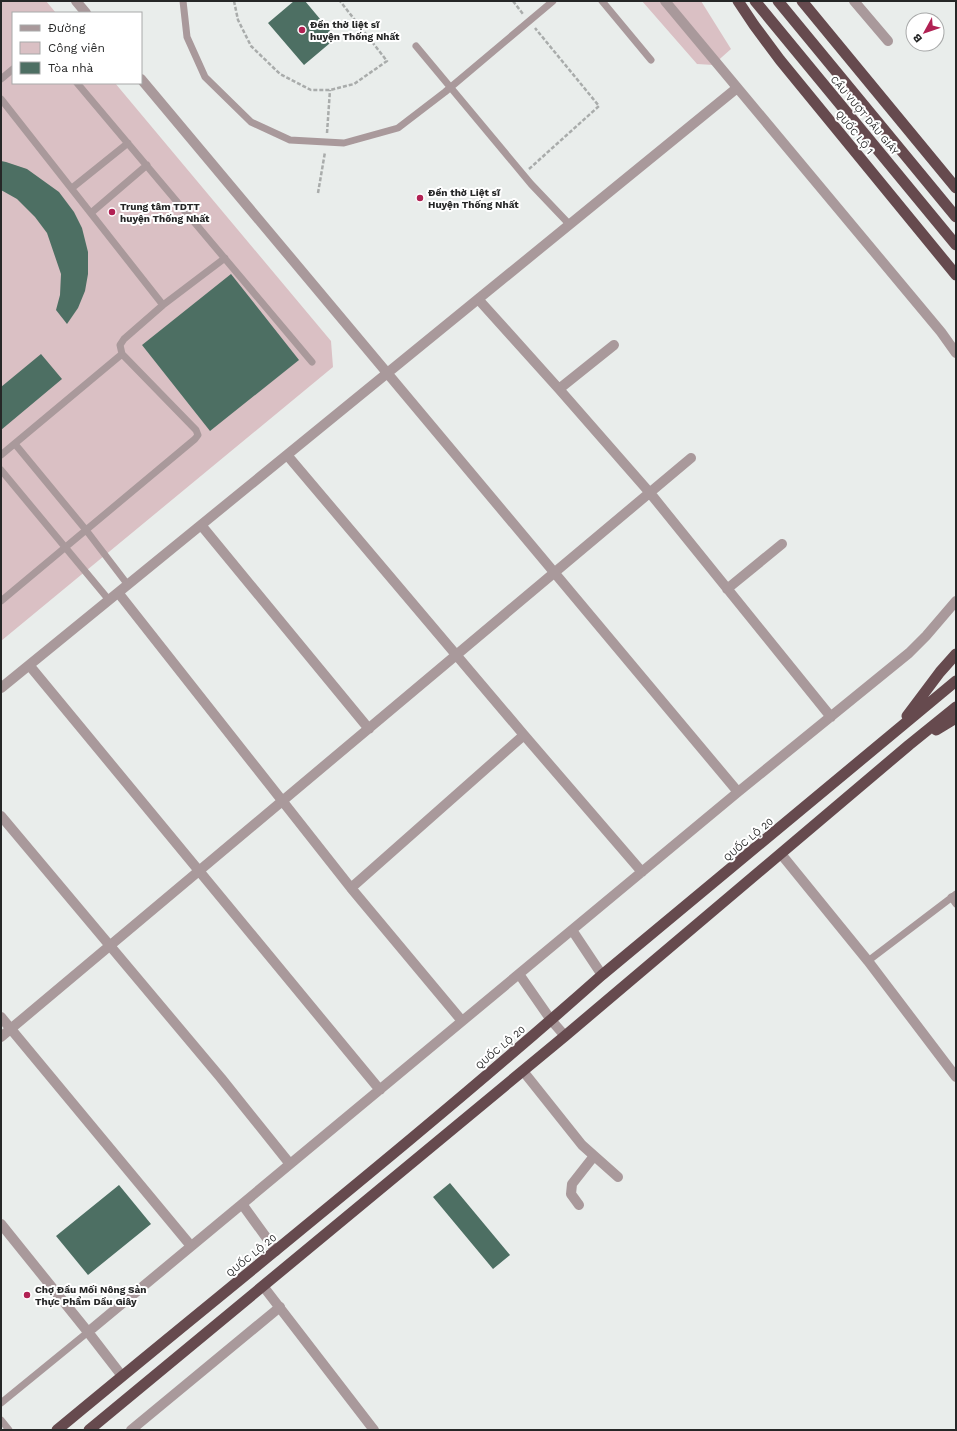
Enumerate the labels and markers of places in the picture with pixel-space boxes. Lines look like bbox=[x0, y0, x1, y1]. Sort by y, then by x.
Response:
place label: Đền thờ liệt sĩ huyện Thống Nhất bbox=[310, 19, 400, 42]
marker: Đền thờ liệt sĩ huyện Thống Nhất bbox=[297, 25, 307, 35]
place label: Đền thờ Liệt sĩ Huyện Thống Nhất bbox=[428, 187, 519, 210]
marker: Đền thờ Liệt sĩ Huyện Thống Nhất bbox=[415, 193, 425, 203]
place label: Trung tâm TDTT huyện Thống Nhất bbox=[120, 201, 210, 224]
marker: Trung tâm TDTT huyện Thống Nhất bbox=[107, 207, 117, 217]
place label: Chợ Đầu Mối Nông Sản Thực Phẩm Dầu Giây bbox=[35, 1284, 147, 1307]
marker: Chợ Đầu Mối Nông Sản Thực Phẩm Dầu Giây bbox=[22, 1290, 32, 1300]

